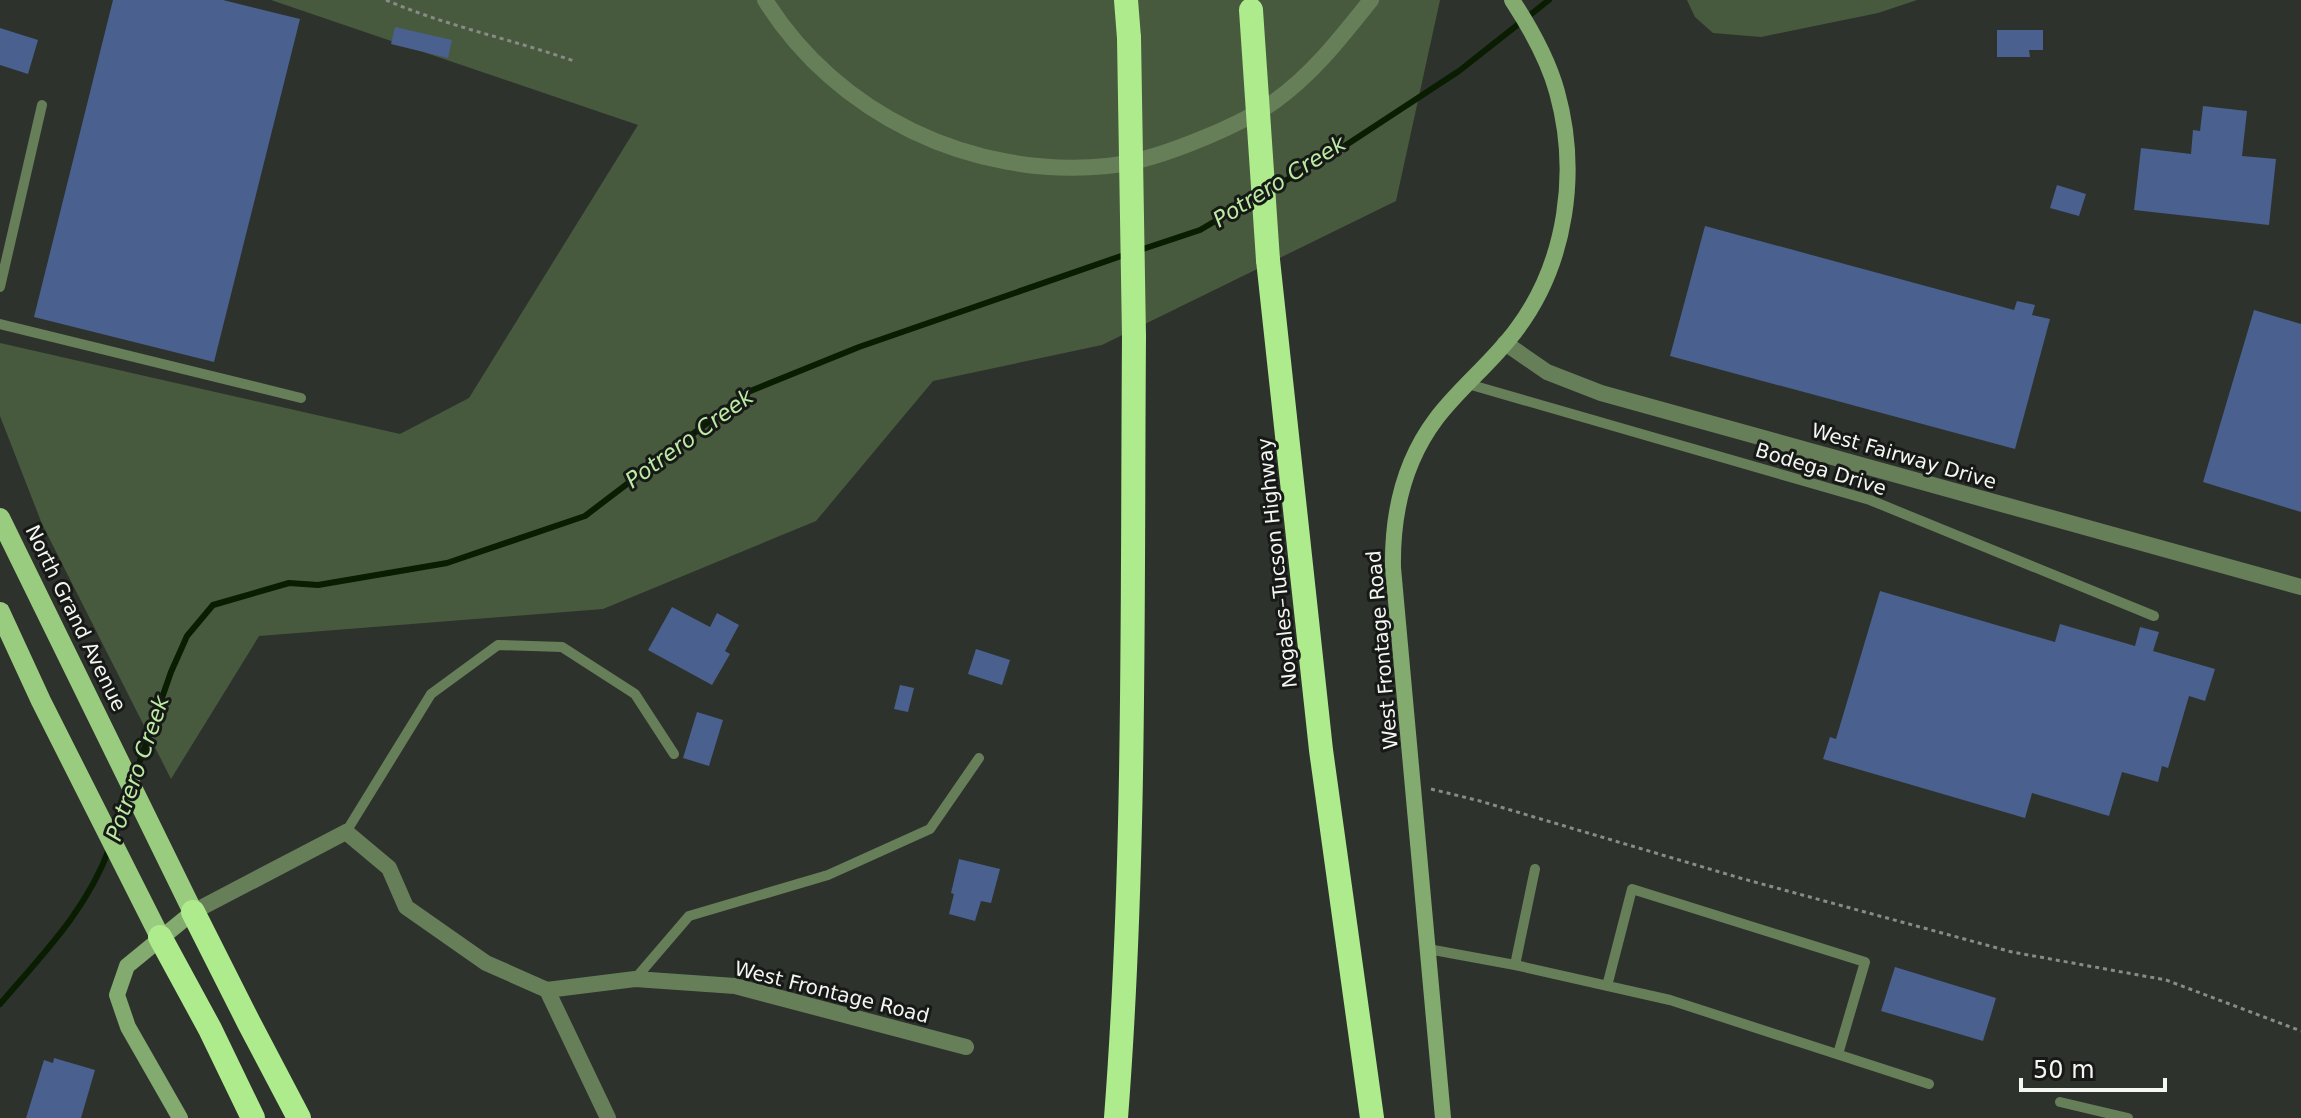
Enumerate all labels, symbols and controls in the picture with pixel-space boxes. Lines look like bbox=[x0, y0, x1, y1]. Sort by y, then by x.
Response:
water label: Potrero Creek bbox=[1208, 130, 1351, 232]
water label: Potrero Creek bbox=[621, 383, 759, 493]
street label: West Fairway Drive bbox=[1809, 418, 1999, 494]
street label: Nogales–Tucson Highway bbox=[1252, 437, 1302, 689]
street label: Bodega Drive bbox=[1753, 438, 1889, 500]
street label: North Grand Avenue bbox=[20, 521, 132, 715]
street label: West Frontage Road bbox=[1361, 549, 1403, 751]
water label: Potrero Creek bbox=[101, 691, 174, 844]
street label: West Frontage Road bbox=[732, 956, 932, 1028]
scale bar bbox=[2021, 1042, 2165, 1092]
text: 50 m bbox=[2033, 1056, 2095, 1084]

